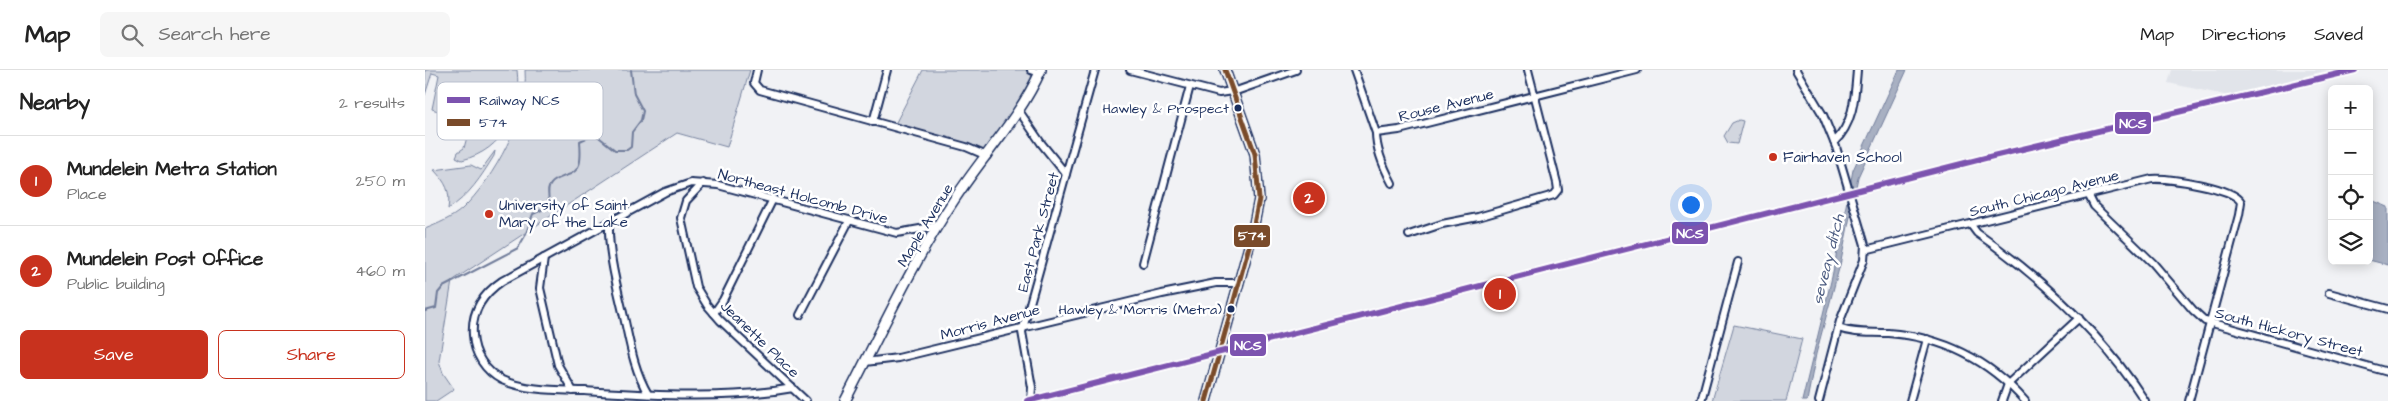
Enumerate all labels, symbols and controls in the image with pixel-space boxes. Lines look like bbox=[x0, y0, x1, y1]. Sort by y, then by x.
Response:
search box bbox=[100, 12, 450, 57]
text: Map bbox=[25, 18, 70, 52]
icon: search bbox=[118, 21, 146, 49]
text: Search here bbox=[158, 21, 271, 48]
text: Map bbox=[2140, 22, 2174, 47]
text: Directions bbox=[2202, 22, 2286, 47]
text: Saved bbox=[2314, 22, 2363, 47]
legend bbox=[437, 82, 603, 140]
street label: Rouse Avenue bbox=[1396, 84, 1496, 127]
map controls bbox=[2328, 85, 2373, 265]
button: + bbox=[2328, 85, 2373, 130]
text: Nearby bbox=[20, 88, 90, 117]
text: Railway NCS bbox=[479, 91, 560, 111]
text: 2 results bbox=[339, 92, 405, 114]
place label: Hawley & Prospect bbox=[1103, 99, 1229, 119]
marker: Hawley & Prospect bbox=[1233, 103, 1243, 113]
line badge: NCS bbox=[2114, 111, 2152, 135]
text: 574 bbox=[479, 113, 508, 133]
text: NCS bbox=[2119, 114, 2147, 134]
button: − bbox=[2328, 130, 2373, 175]
place label: Fairhaven School bbox=[1783, 147, 1902, 168]
marker: Fairhaven School bbox=[1767, 151, 1779, 163]
text: Mundelein Metra Station bbox=[67, 156, 277, 183]
street label: Northeast Holcomb Drive bbox=[716, 164, 890, 229]
street label: South Chicago Avenue bbox=[1967, 165, 2121, 223]
text: 1 bbox=[35, 170, 37, 192]
text: 250 m bbox=[356, 170, 405, 192]
street label: East Park Street bbox=[1012, 170, 1065, 294]
button: locate bbox=[2328, 175, 2373, 220]
pin: 2 bbox=[1293, 179, 1325, 217]
street label: Maple Avenue bbox=[892, 180, 959, 271]
text: Place bbox=[67, 183, 107, 205]
your location bbox=[1678, 192, 1704, 218]
place label: University of Saint Mary of the Lake bbox=[499, 195, 628, 234]
marker: University of Saint Mary of the Lake bbox=[483, 208, 495, 220]
water label: seveay ditch bbox=[1806, 211, 1851, 307]
button: layers bbox=[2328, 220, 2373, 265]
line badge: NCS bbox=[1671, 221, 1709, 245]
line badge: 574 bbox=[1233, 224, 1271, 248]
text: NCS bbox=[1676, 224, 1704, 244]
text: 574 bbox=[1238, 226, 1266, 246]
text: Mundelein Post Office bbox=[67, 246, 263, 273]
text: 2 bbox=[31, 260, 41, 282]
text: 460 m bbox=[355, 260, 405, 282]
text: Public building bbox=[67, 273, 165, 295]
pin: 1 bbox=[1484, 275, 1516, 313]
street label: Jeanette Place bbox=[715, 296, 804, 383]
street label: Morris Avenue bbox=[938, 299, 1042, 346]
place label: Hawley & Morris (Metra) bbox=[1059, 300, 1222, 320]
street label: South Hickory Street bbox=[2212, 303, 2365, 363]
marker: Hawley & Morris (Metra) bbox=[1226, 304, 1236, 314]
button: Save bbox=[20, 330, 208, 379]
button: Share bbox=[218, 330, 405, 379]
line badge: NCS bbox=[1229, 333, 1267, 357]
text: NCS bbox=[1234, 336, 1262, 356]

